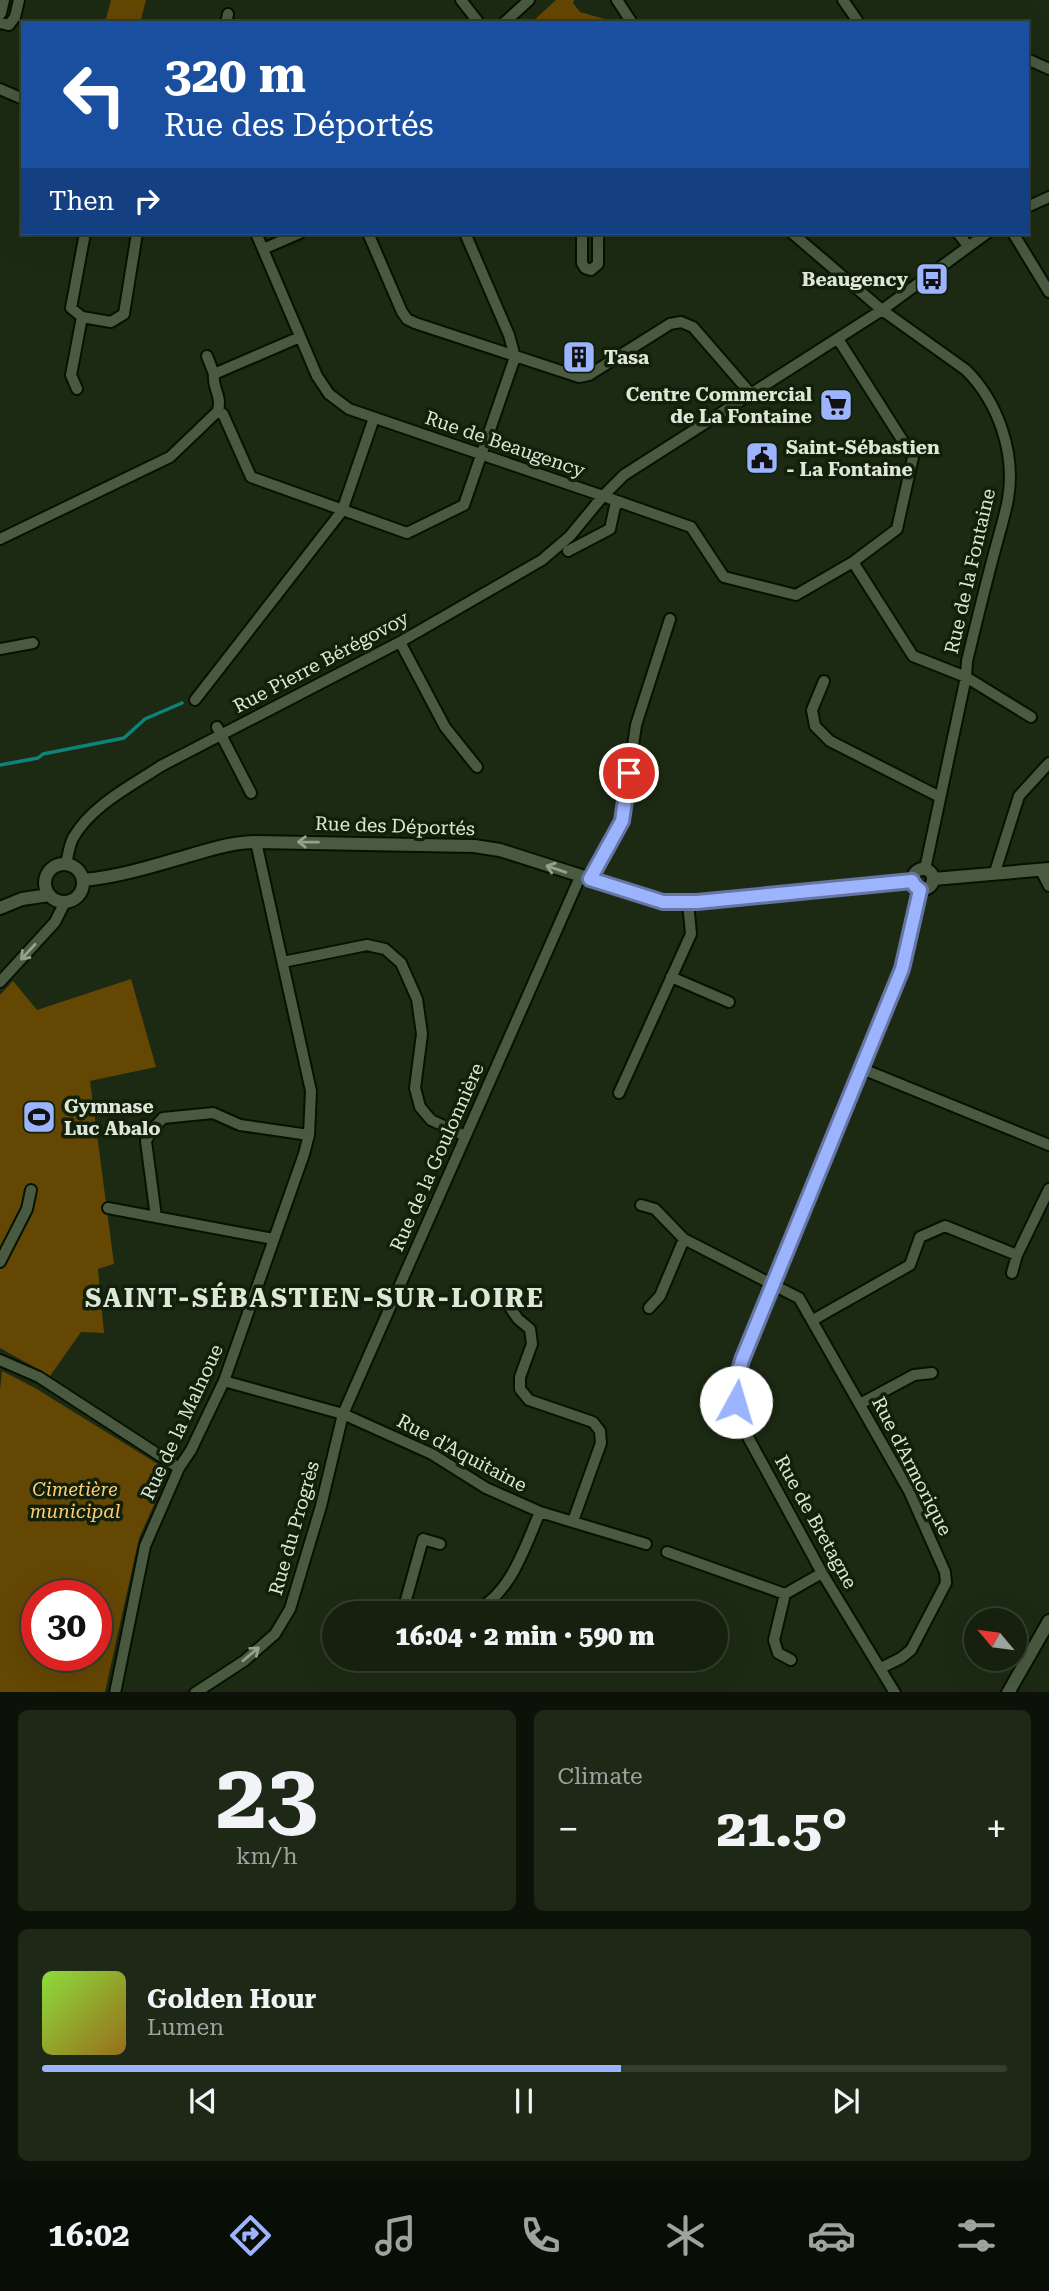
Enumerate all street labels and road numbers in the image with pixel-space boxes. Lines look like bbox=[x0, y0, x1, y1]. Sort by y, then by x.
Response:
street label: Rue de Beaugency bbox=[422, 406, 589, 482]
street label: Rue de la Fontaine bbox=[940, 486, 1000, 656]
street label: Rue Pierre Bérégovoy bbox=[229, 606, 413, 718]
street label: Rue des Déportés bbox=[315, 812, 475, 840]
street label: Rue de la Goulonnière bbox=[385, 1059, 489, 1255]
street label: Rue de la Malnoue bbox=[136, 1341, 228, 1503]
street label: Rue d'Armorique bbox=[867, 1393, 957, 1539]
street label: Rue d'Aquitaine bbox=[393, 1409, 531, 1497]
street label: Rue de Bretagne bbox=[770, 1451, 862, 1593]
street label: Rue du Progrès bbox=[264, 1458, 324, 1598]

